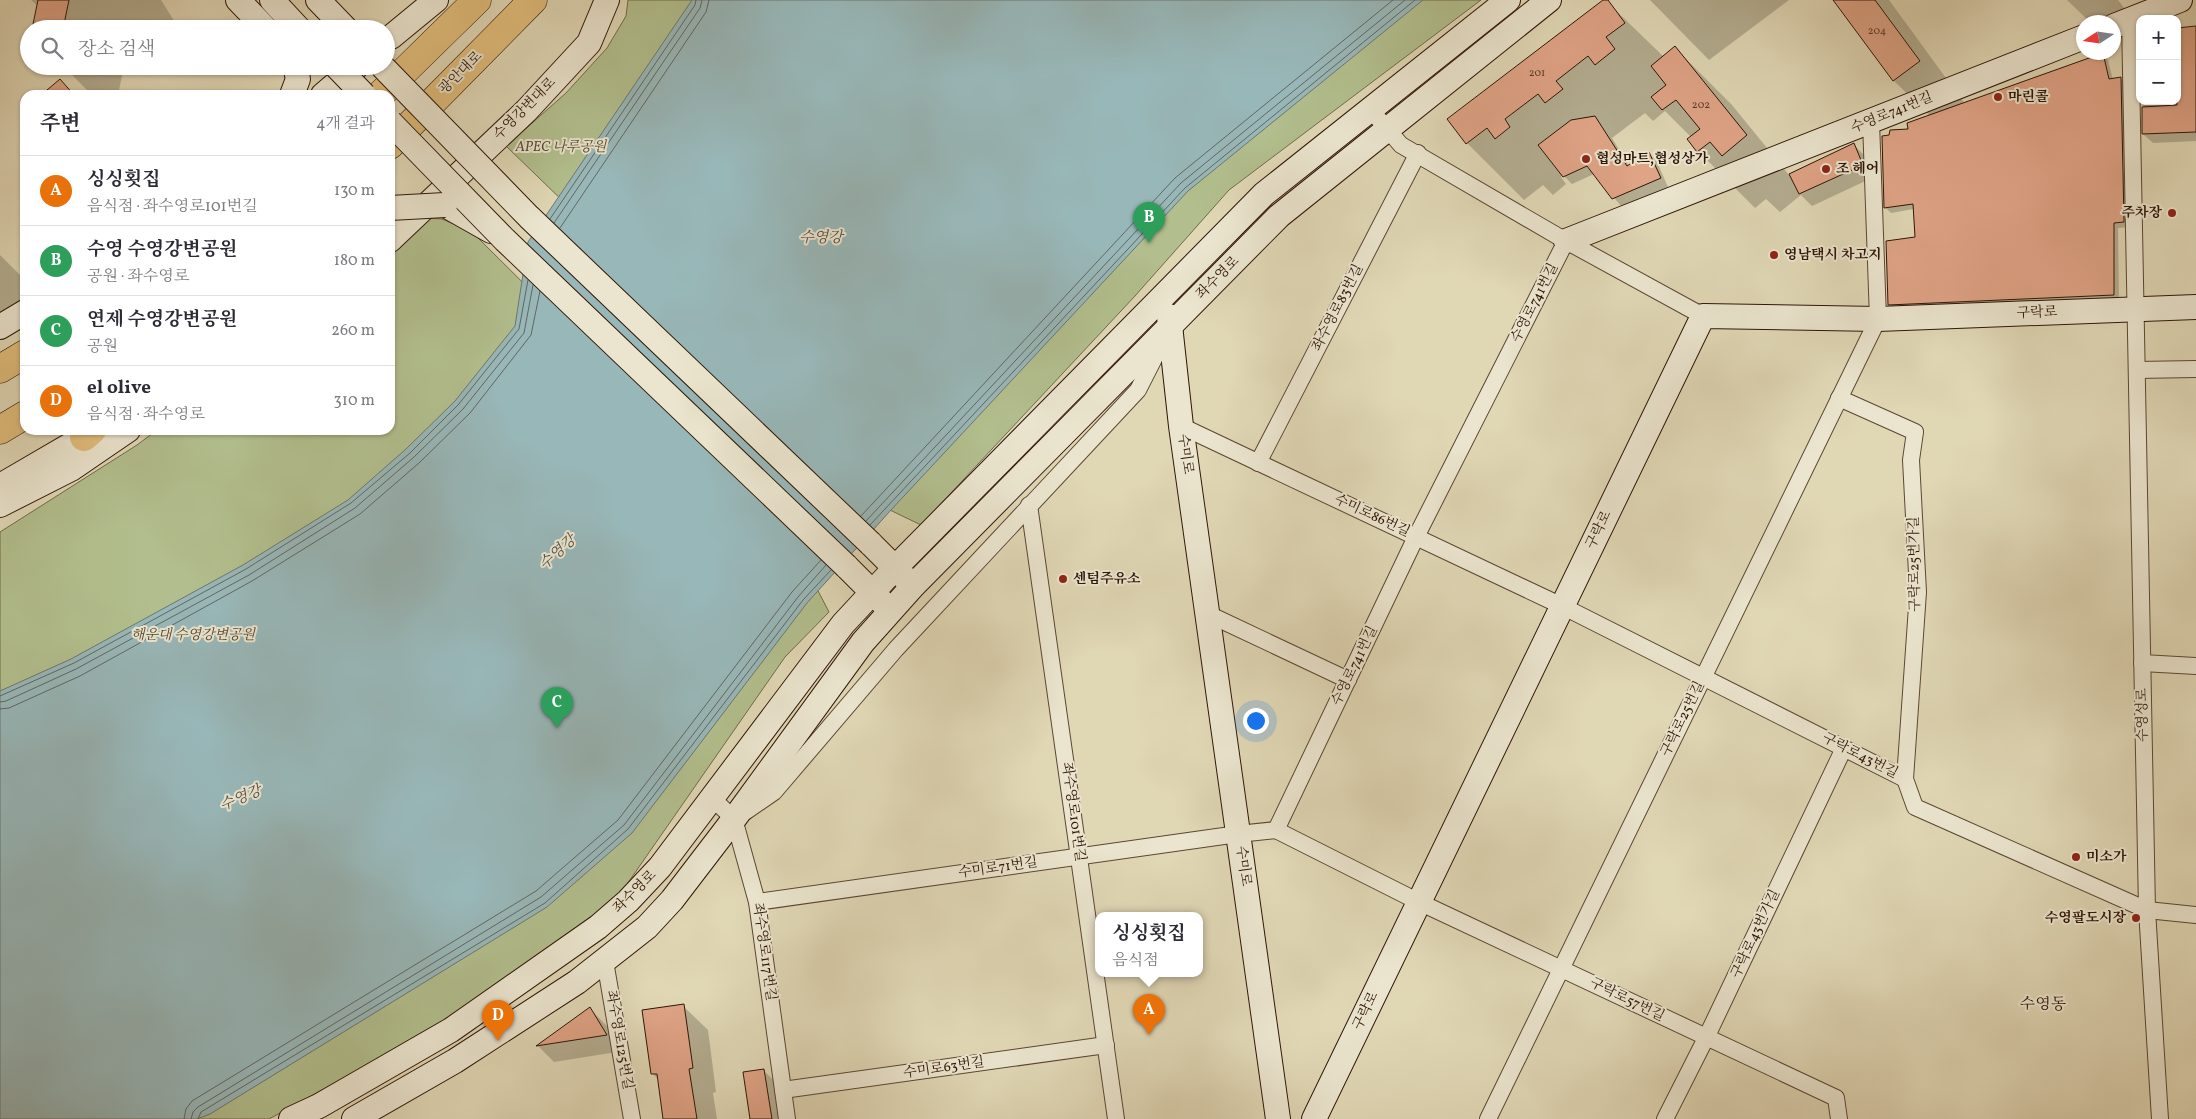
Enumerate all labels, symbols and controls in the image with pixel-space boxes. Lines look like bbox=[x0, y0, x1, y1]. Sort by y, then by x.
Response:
north arrow bbox=[2076, 15, 2121, 60]
map controls bbox=[2136, 15, 2181, 105]
button: + bbox=[2136, 15, 2181, 60]
search box bbox=[20, 20, 395, 75]
house number: 204 bbox=[1868, 24, 1887, 39]
icon: search bbox=[38, 34, 66, 62]
text: 장소 검색 bbox=[78, 37, 155, 63]
street label: 광안대로 bbox=[435, 47, 487, 99]
button: − bbox=[2136, 60, 2181, 105]
house number: 201 bbox=[1529, 66, 1545, 81]
street label: 수영강변대로 bbox=[490, 73, 561, 144]
street label: 수영로741번길 bbox=[1848, 88, 1936, 138]
place label: 마린콜 bbox=[2008, 88, 2049, 107]
marker: 마린콜 bbox=[1992, 91, 2004, 103]
house number: 202 bbox=[1692, 98, 1710, 113]
text: 주변 bbox=[40, 110, 81, 139]
text: 4개 결과 bbox=[316, 113, 375, 135]
park label: APEC 나루공원 bbox=[515, 138, 608, 157]
place label: 협성마트,협성상가 bbox=[1596, 150, 1709, 169]
marker: 협성마트,협성상가 bbox=[1580, 153, 1592, 165]
place label: 조 헤어 bbox=[1836, 160, 1879, 179]
marker: 조 헤어 bbox=[1820, 163, 1832, 175]
text: 싱싱횟집 bbox=[87, 167, 160, 193]
text: A bbox=[50, 180, 62, 202]
text: 130 m bbox=[334, 180, 375, 202]
text: 음식점 · 좌수영로101번길 bbox=[87, 196, 258, 218]
pin: B bbox=[1133, 202, 1165, 243]
place label: 주차장 bbox=[2121, 204, 2162, 223]
marker: 주차장 bbox=[2166, 207, 2178, 219]
water label: 수영강 bbox=[799, 228, 845, 249]
text: 수영 수영강변공원 bbox=[87, 237, 238, 263]
place label: 영남택시 차고지 bbox=[1784, 246, 1881, 265]
marker: 영남택시 차고지 bbox=[1768, 249, 1780, 261]
text: B bbox=[51, 250, 61, 272]
text: 180 m bbox=[334, 250, 375, 272]
street label: 좌수영로 bbox=[1192, 252, 1244, 304]
street label: 수영로741번길 bbox=[1507, 260, 1563, 346]
street label: 좌수영로83번길 bbox=[1308, 261, 1368, 355]
text: 공원 · 좌수영로 bbox=[87, 266, 189, 288]
street label: 구락로 bbox=[2016, 303, 2058, 323]
text: 연제 수영강변공원 bbox=[87, 307, 238, 333]
text: C bbox=[51, 320, 61, 342]
text: 260 m bbox=[331, 320, 375, 342]
text: 공원 bbox=[87, 336, 118, 358]
text: el olive bbox=[87, 375, 151, 401]
text: D bbox=[50, 390, 62, 412]
text: 310 m bbox=[334, 390, 375, 412]
text: 음식점 · 좌수영로 bbox=[87, 404, 205, 426]
street label: 수미로 bbox=[1173, 433, 1197, 476]
street label: 수미로86번길 bbox=[1331, 490, 1413, 542]
street label: 구락로 bbox=[1582, 507, 1617, 552]
street label: 구락로25번가길 bbox=[1905, 516, 1925, 612]
water label: 수영강 bbox=[535, 529, 583, 575]
place label: 센텀주유소 bbox=[1073, 570, 1141, 589]
marker: 센텀주유소 bbox=[1057, 573, 1069, 585]
street label: 수영로741번길 bbox=[1327, 623, 1383, 709]
park label: 해운대 수영강변공원 bbox=[131, 626, 257, 645]
street label: 구락로25번길 bbox=[1657, 678, 1709, 760]
pin: C bbox=[541, 687, 573, 728]
street label: 수영성로 bbox=[2133, 687, 2153, 742]
your location bbox=[1243, 708, 1269, 734]
street label: 구락로43번길 bbox=[1819, 729, 1901, 783]
street label: 좌수영로101번길 bbox=[1057, 761, 1089, 863]
water label: 수영강 bbox=[217, 780, 267, 817]
street label: 수미로 bbox=[1231, 845, 1255, 888]
place label: 미소가 bbox=[2086, 848, 2127, 867]
marker: 미소가 bbox=[2070, 851, 2082, 863]
street label: 수미로71번길 bbox=[957, 853, 1039, 883]
street label: 좌수영로 bbox=[609, 866, 661, 918]
street label: 구락로43번가길 bbox=[1727, 886, 1785, 982]
street label: 좌수영로117번길 bbox=[748, 902, 780, 1002]
place label: 수영팔도시장 bbox=[2045, 909, 2126, 928]
popup bbox=[1095, 912, 1203, 977]
marker: 수영팔도시장 bbox=[2130, 912, 2142, 924]
text: 싱싱횟집 bbox=[1112, 921, 1186, 947]
text: 음식점 bbox=[1112, 950, 1159, 972]
street label: 구락로57번길 bbox=[1586, 974, 1668, 1026]
street label: 구락로 bbox=[1349, 988, 1384, 1033]
street label: 좌수영로125번길 bbox=[601, 989, 637, 1091]
pin: A bbox=[1133, 994, 1165, 1035]
district label: 수영동 bbox=[2020, 994, 2067, 1016]
pin: D bbox=[482, 1000, 514, 1041]
street label: 수미로63번길 bbox=[902, 1053, 986, 1083]

